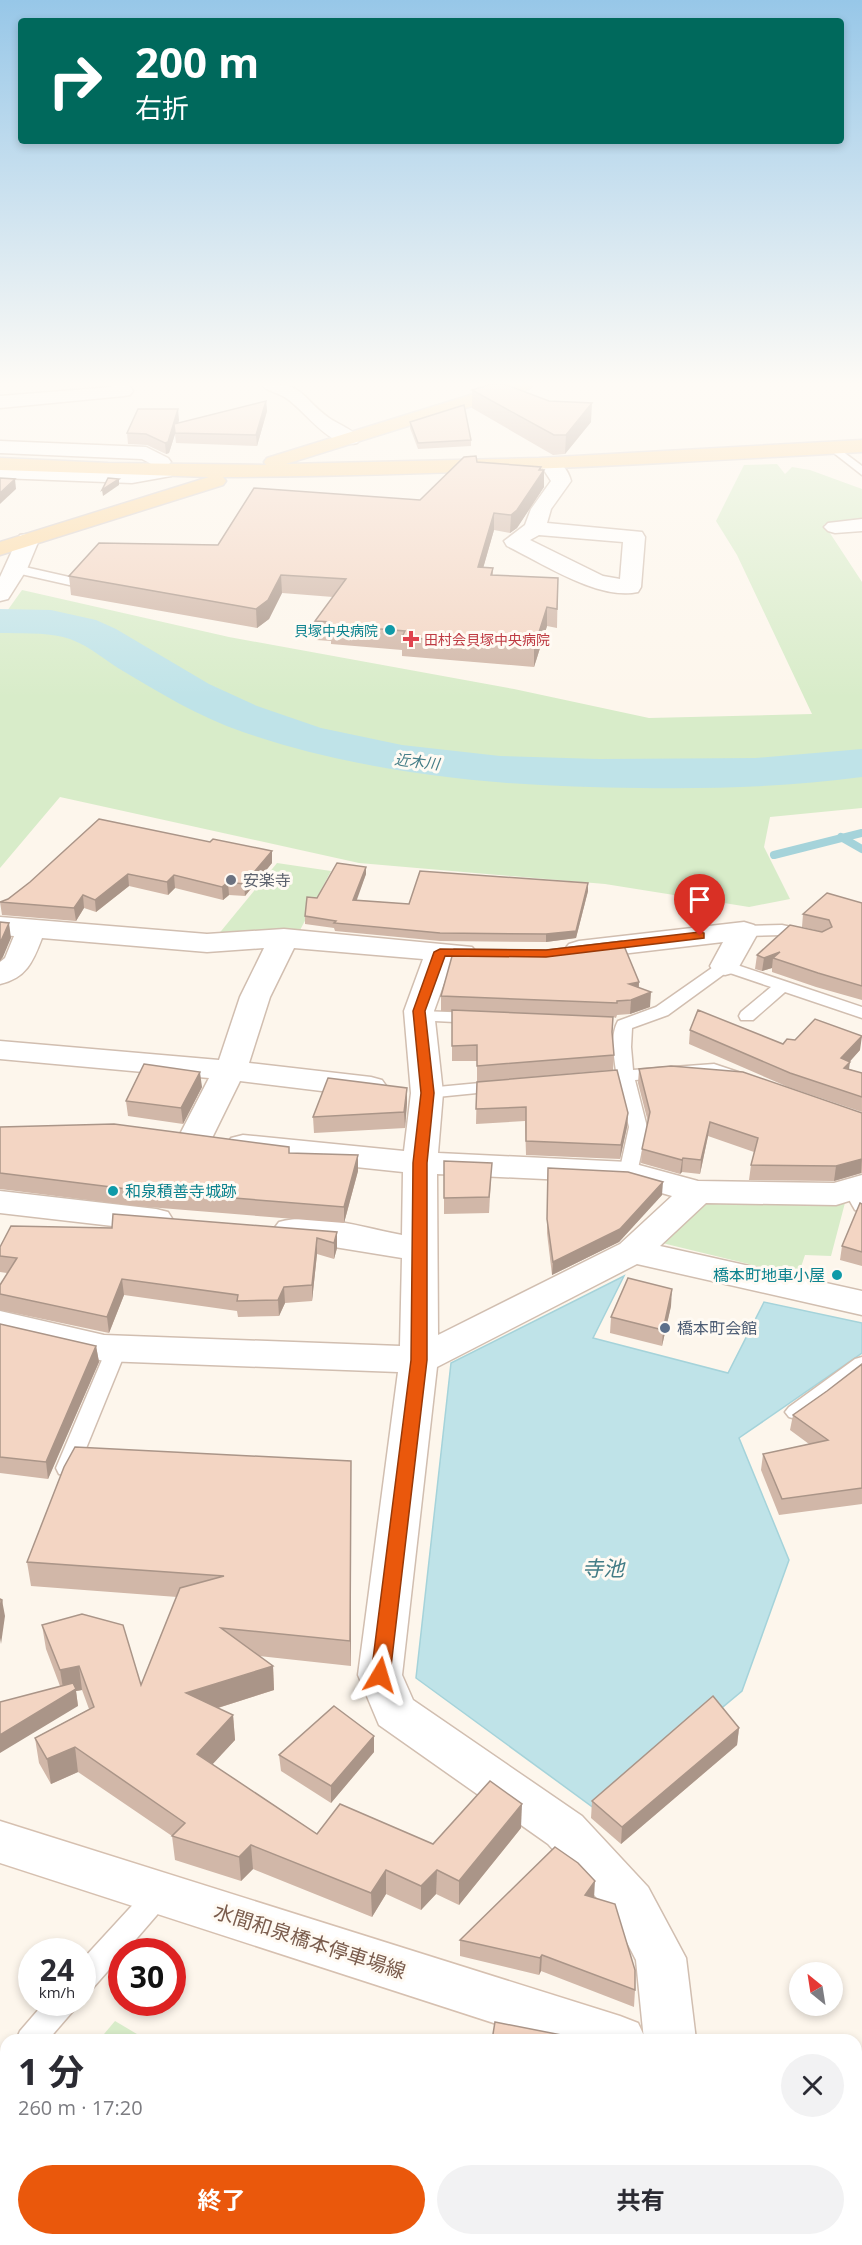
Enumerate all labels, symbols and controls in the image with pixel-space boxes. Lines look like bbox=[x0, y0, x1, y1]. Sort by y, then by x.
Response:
text: 200 m bbox=[135, 33, 259, 90]
icon: right bbox=[36, 42, 114, 120]
text: 右折 bbox=[135, 89, 189, 126]
place label: 貝塚中央病院 bbox=[294, 621, 378, 640]
marker: 貝塚中央病院 bbox=[383, 623, 397, 637]
marker: 田村会貝塚中央病院 bbox=[402, 630, 420, 648]
place label: 田村会貝塚中央病院 bbox=[424, 630, 550, 649]
water label: 近木川 bbox=[393, 748, 443, 774]
place label: 安楽寺 bbox=[243, 869, 291, 891]
marker: 安楽寺 bbox=[224, 873, 238, 887]
pin bbox=[674, 874, 725, 936]
icon: arrive bbox=[683, 883, 716, 916]
place label: 和泉積善寺城跡 bbox=[125, 1180, 237, 1202]
marker: 和泉積善寺城跡 bbox=[106, 1184, 120, 1198]
place label: 橋本町地車小屋 bbox=[713, 1264, 825, 1286]
marker: 橋本町地車小屋 bbox=[830, 1268, 844, 1282]
place label: 橋本町会館 bbox=[677, 1317, 757, 1339]
marker: 橋本町会館 bbox=[658, 1321, 672, 1335]
water label: 寺池 bbox=[582, 1554, 626, 1582]
position arrow bbox=[348, 1643, 412, 1707]
street label: 水間和泉橋本停車場線 bbox=[211, 1897, 409, 1985]
speed limit sign: 30 bbox=[108, 1938, 186, 2016]
text: 24 bbox=[40, 1949, 74, 1990]
north arrow bbox=[789, 1962, 843, 2016]
map controls bbox=[789, 1962, 843, 2016]
text: km/h bbox=[39, 1982, 75, 2002]
text: 1 分 bbox=[18, 2047, 84, 2096]
button: close bbox=[781, 2054, 844, 2117]
text: 260 m · 17:20 bbox=[18, 2094, 143, 2121]
button: 終了 bbox=[18, 2165, 425, 2234]
button: 共有 bbox=[437, 2165, 844, 2234]

